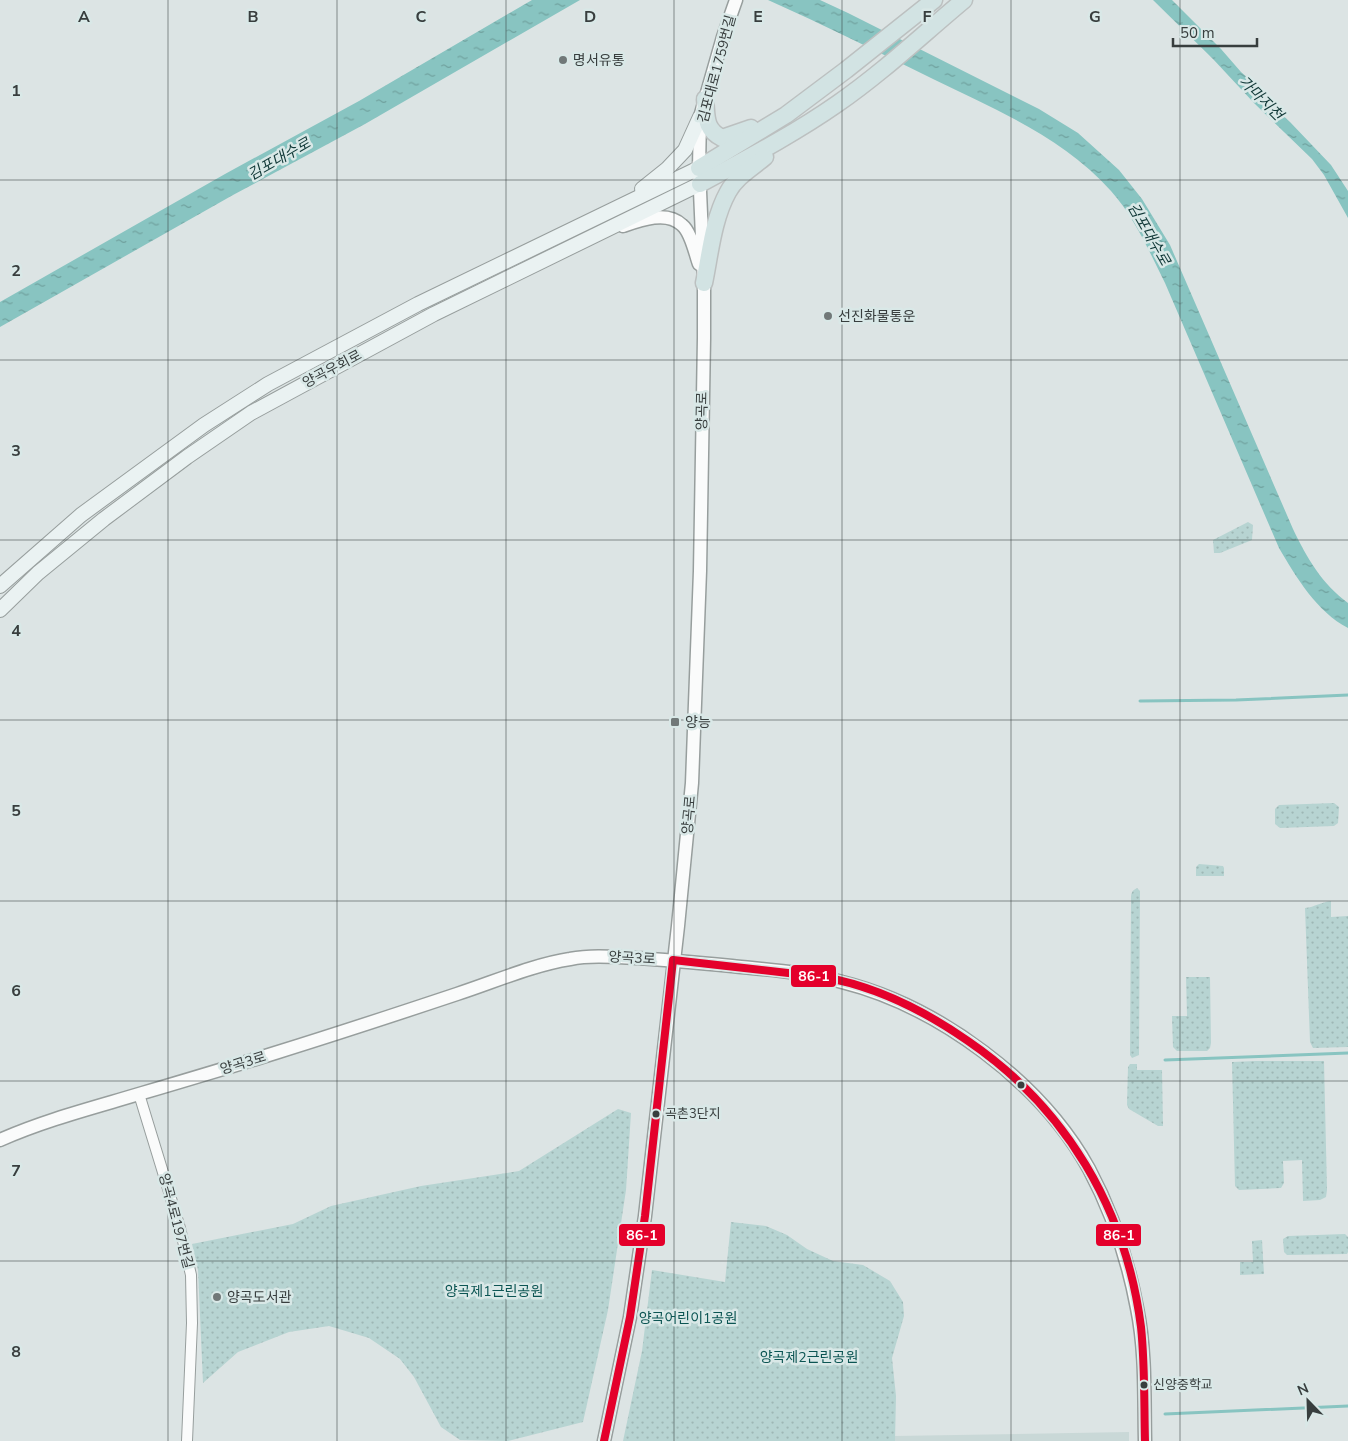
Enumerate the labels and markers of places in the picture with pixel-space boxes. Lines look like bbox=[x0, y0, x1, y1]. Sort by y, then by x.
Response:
place label: 명서유통 bbox=[573, 51, 625, 70]
marker: 명서유통 bbox=[557, 54, 569, 66]
place label: 선진화물통운 bbox=[838, 307, 915, 326]
marker: 선진화물통운 bbox=[822, 310, 834, 322]
place label: 양능 bbox=[685, 713, 711, 732]
marker: 양능 bbox=[669, 716, 681, 728]
unlabelled marker bbox=[1016, 1080, 1026, 1090]
place label: 곡촌3단지 bbox=[665, 1105, 721, 1123]
marker: 곡촌3단지 bbox=[651, 1109, 661, 1119]
place label: 양곡도서관 bbox=[227, 1288, 292, 1307]
marker: 양곡도서관 bbox=[211, 1291, 223, 1303]
place label: 신양중학교 bbox=[1153, 1376, 1213, 1394]
marker: 신양중학교 bbox=[1139, 1380, 1149, 1390]

